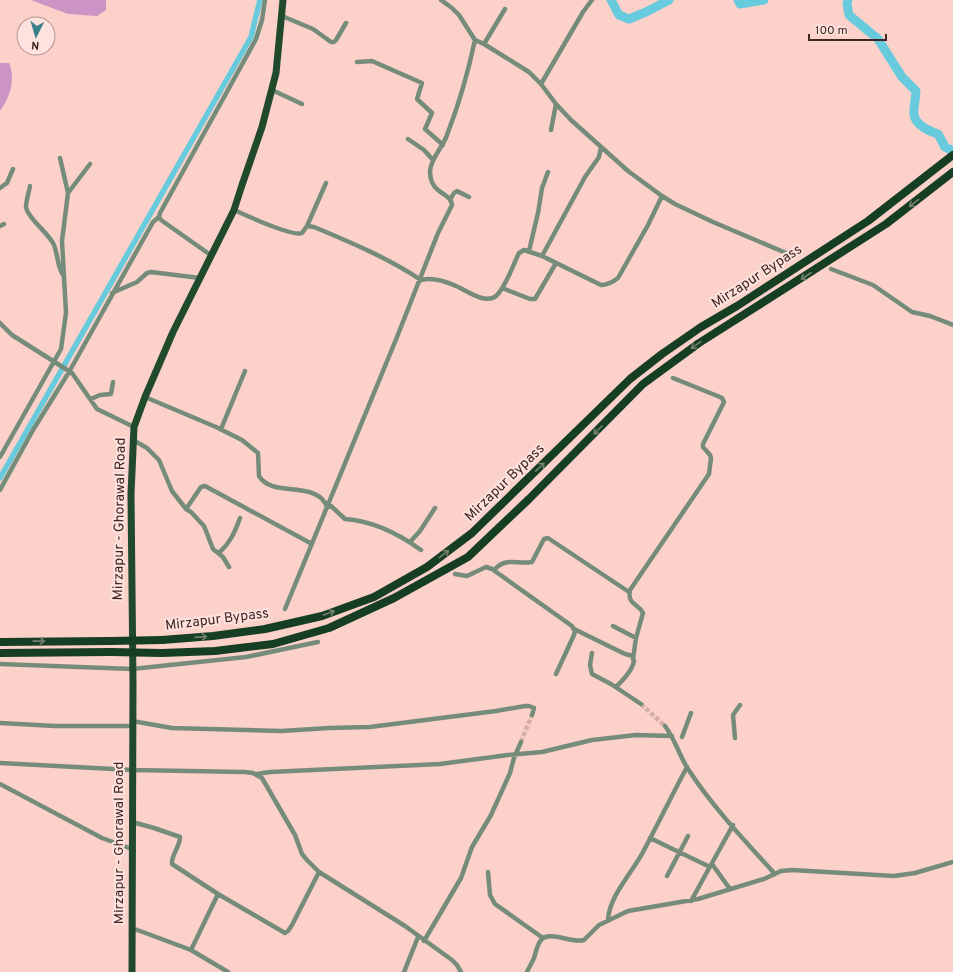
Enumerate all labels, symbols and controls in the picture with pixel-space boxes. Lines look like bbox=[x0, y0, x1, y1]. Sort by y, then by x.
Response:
north arrow bbox=[16, 16, 56, 56]
scale bar bbox=[809, 16, 886, 42]
text: 100 m bbox=[815, 23, 848, 39]
text: N bbox=[31, 38, 40, 52]
one-way arrow bbox=[908, 198, 919, 207]
street label: Mirzapur Bypass bbox=[709, 241, 805, 313]
one-way arrow bbox=[800, 272, 812, 280]
one-way arrow bbox=[691, 341, 702, 349]
one-way arrow bbox=[593, 425, 603, 435]
street label: Mirzapur - Ghorawal Road bbox=[110, 438, 130, 600]
street label: Mirzapur Bypass bbox=[462, 441, 548, 525]
one-way arrow bbox=[535, 462, 545, 472]
one-way arrow bbox=[438, 550, 449, 558]
street label: Mirzapur Bypass bbox=[164, 605, 270, 635]
one-way arrow bbox=[322, 609, 335, 616]
one-way arrow bbox=[194, 634, 207, 641]
one-way arrow bbox=[32, 637, 45, 645]
street label: Mirzapur - Ghorawal Road bbox=[111, 762, 128, 924]

